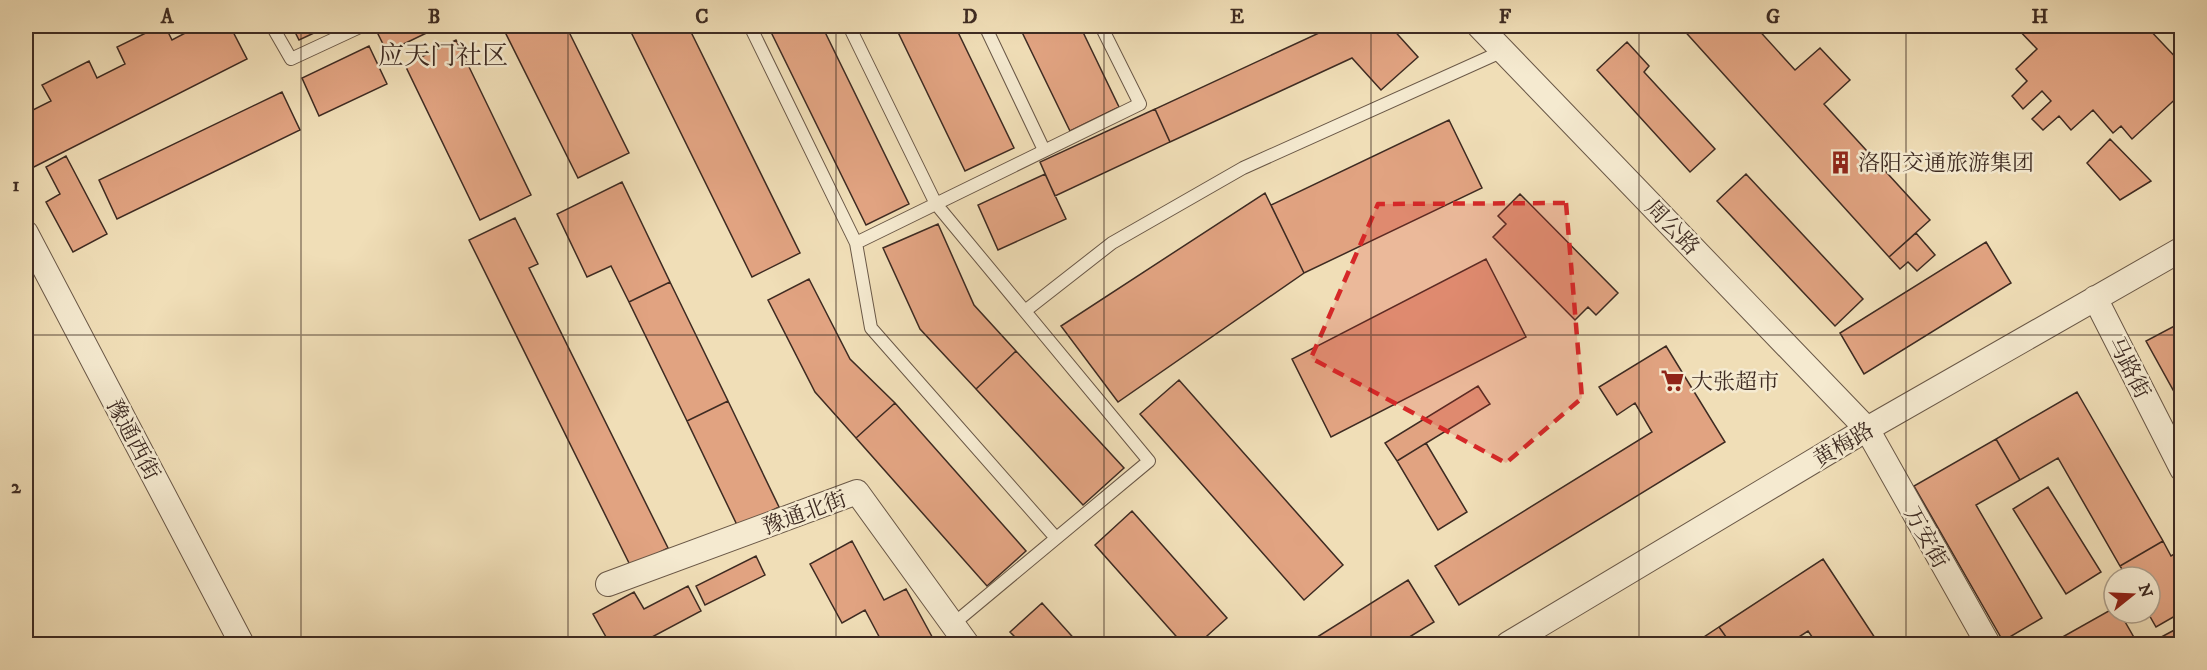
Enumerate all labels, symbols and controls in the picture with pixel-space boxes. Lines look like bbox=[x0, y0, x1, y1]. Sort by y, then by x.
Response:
text: A bbox=[160, 5, 175, 30]
text: B bbox=[428, 5, 440, 30]
text: C bbox=[695, 5, 709, 30]
text: D bbox=[963, 5, 978, 30]
text: E bbox=[1230, 5, 1244, 30]
text: F bbox=[1499, 5, 1512, 30]
text: G bbox=[1766, 5, 1780, 30]
text: H bbox=[2032, 5, 2049, 30]
district label: 应天门社区 bbox=[378, 40, 508, 73]
building icon: 洛阳交通旅游集团 bbox=[1827, 149, 1853, 175]
place label: 洛阳交通旅游集团 bbox=[1858, 150, 2034, 177]
text: 1 bbox=[12, 173, 20, 198]
street label: 周公路 bbox=[1639, 195, 1705, 261]
street label: 马路街 bbox=[2102, 332, 2156, 403]
supermarket icon: 大张超市 bbox=[1660, 368, 1686, 394]
place label: 大张超市 bbox=[1691, 369, 1779, 396]
street label: 豫通西街 bbox=[100, 395, 165, 485]
street label: 黄梅路 bbox=[1809, 417, 1879, 474]
text: 2 bbox=[11, 475, 22, 500]
street label: 豫通北街 bbox=[759, 486, 850, 541]
street label: 万安街 bbox=[1898, 502, 1953, 573]
north arrow bbox=[2102, 565, 2162, 625]
text: N bbox=[2134, 581, 2157, 600]

